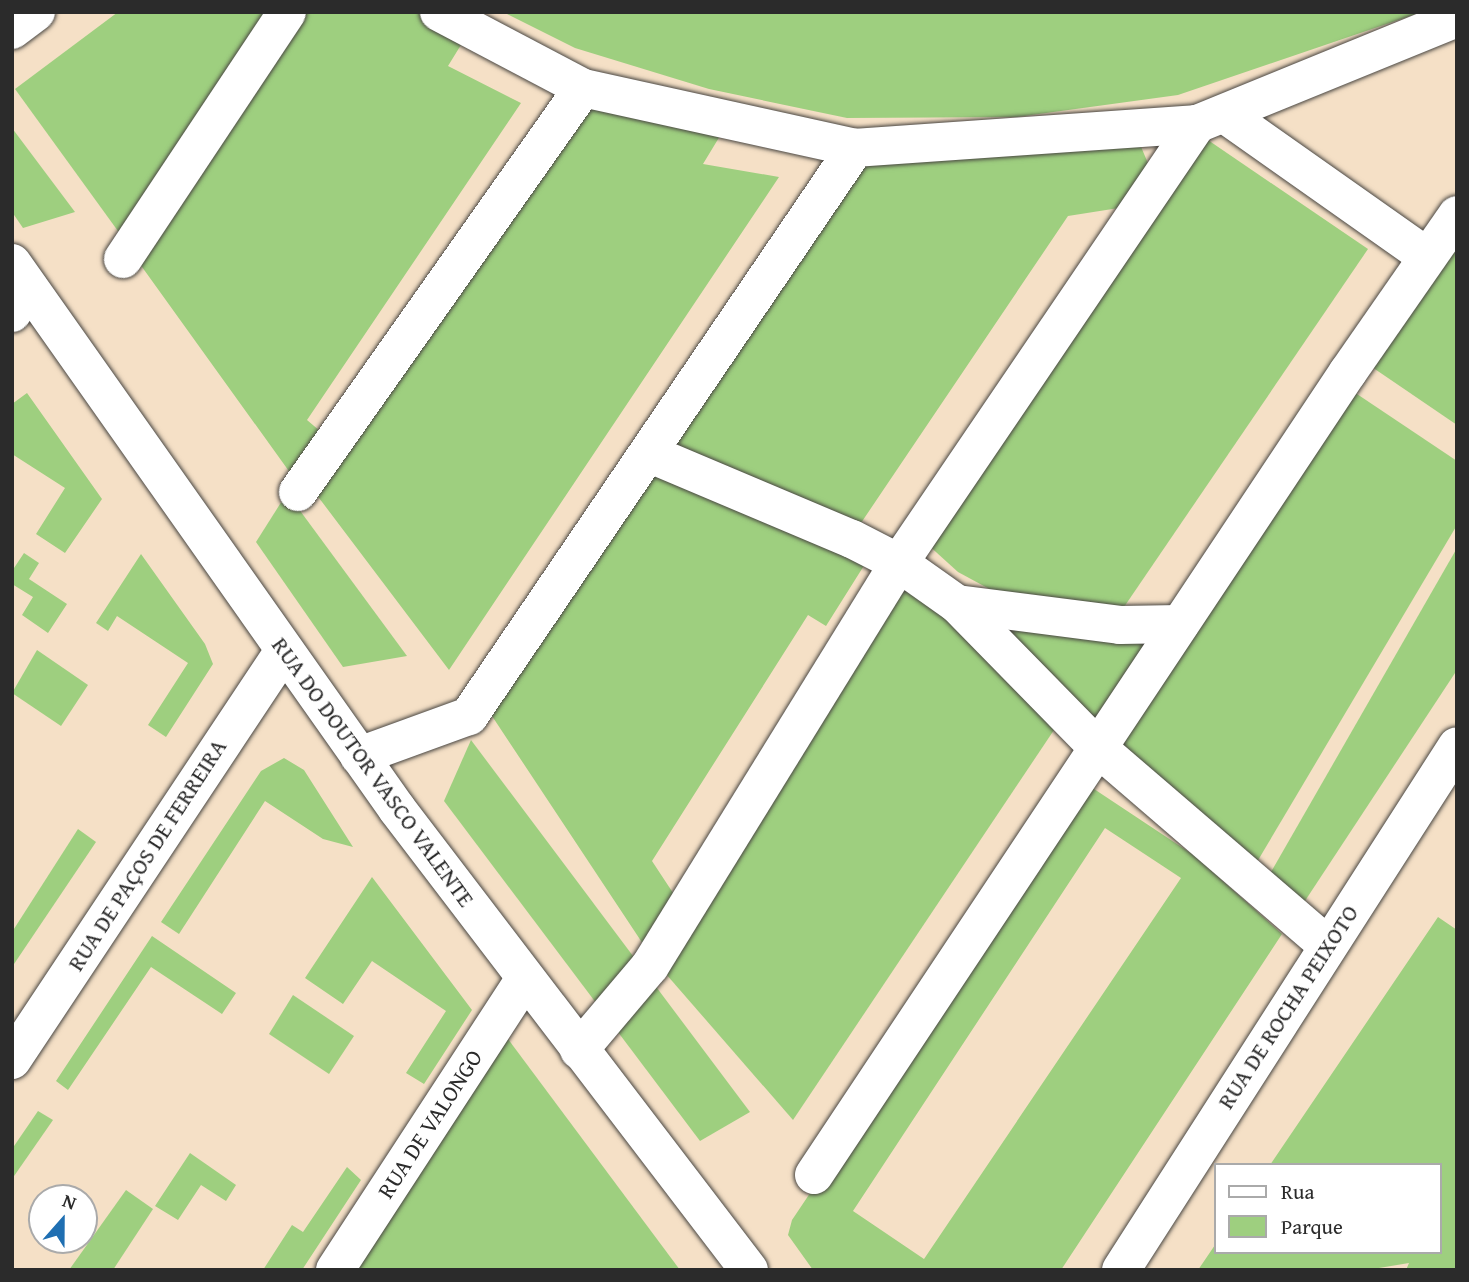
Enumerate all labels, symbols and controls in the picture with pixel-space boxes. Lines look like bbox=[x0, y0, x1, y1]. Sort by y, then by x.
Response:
street label: RUA DO DOUTOR VASCO VALENTE bbox=[266, 632, 480, 912]
street label: RUA DE PAÇOS DE FERREIRA bbox=[62, 734, 232, 976]
street label: RUA DE ROCHA PEIXOTO bbox=[1212, 900, 1364, 1114]
street label: RUA DE VALONGO bbox=[372, 1045, 488, 1203]
legend bbox=[1214, 1163, 1441, 1254]
text: Rua bbox=[1281, 1176, 1314, 1207]
north arrow bbox=[28, 1184, 98, 1254]
text: N bbox=[59, 1186, 81, 1217]
text: Parque bbox=[1281, 1211, 1343, 1242]

